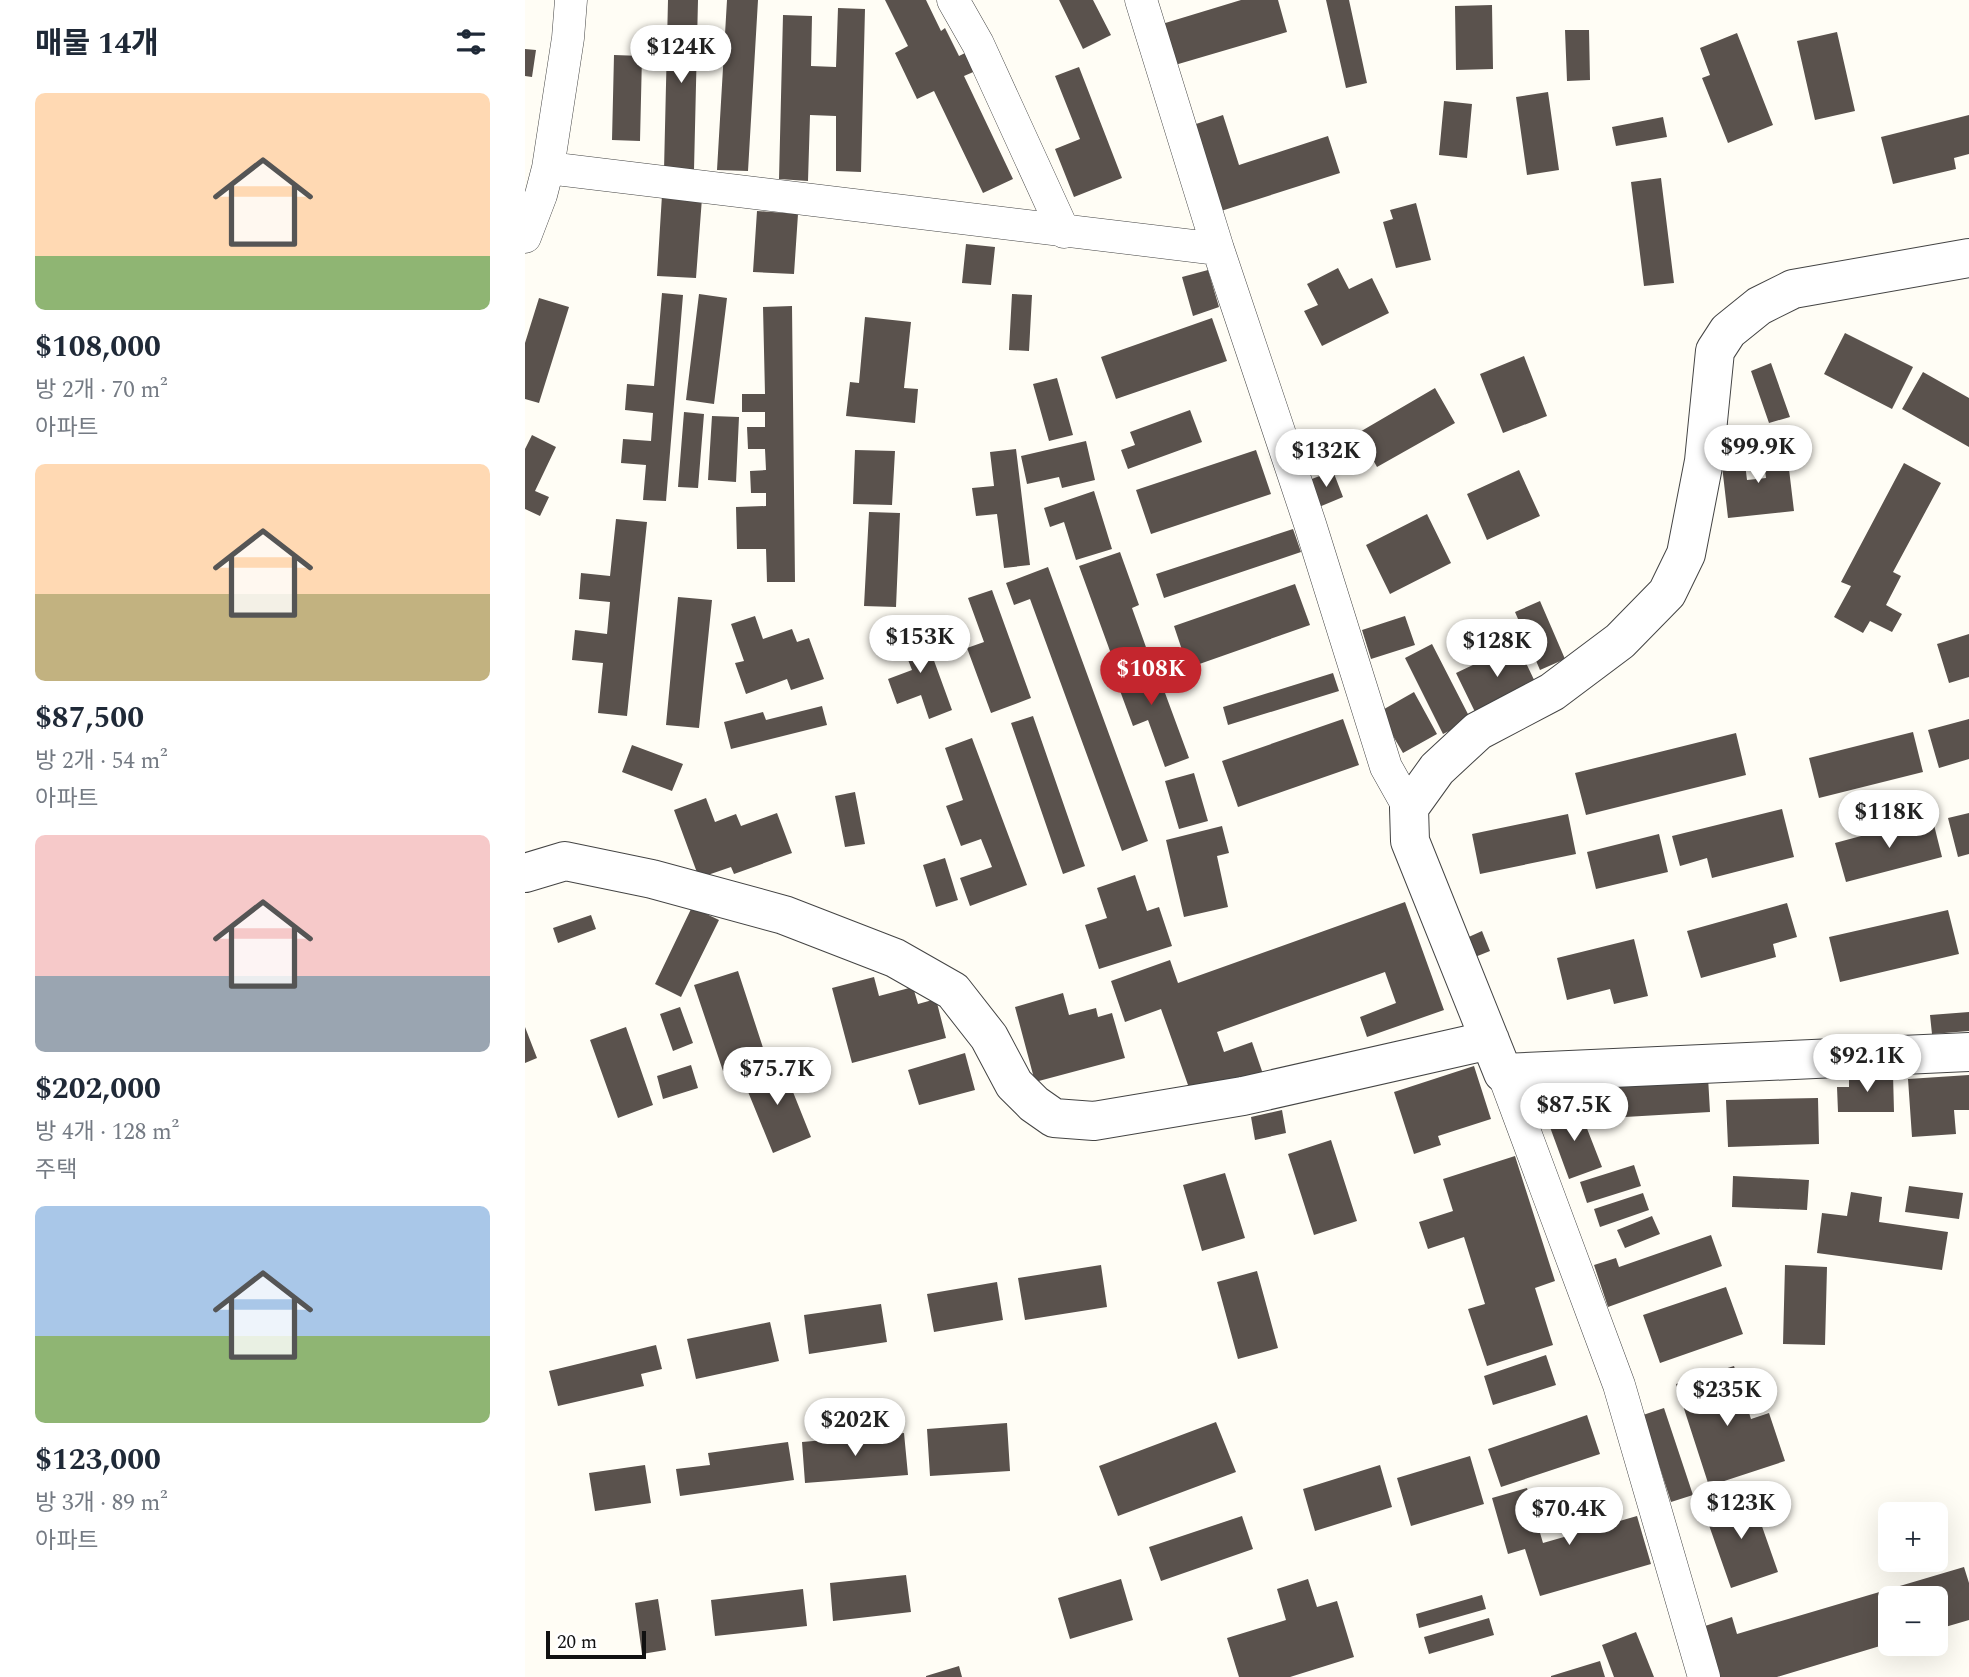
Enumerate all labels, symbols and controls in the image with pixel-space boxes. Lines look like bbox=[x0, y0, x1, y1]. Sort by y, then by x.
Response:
text: 매물 14개 bbox=[35, 21, 159, 67]
icon: filters bbox=[452, 23, 490, 61]
pin: $124K bbox=[632, 25, 730, 85]
text: $124K bbox=[646, 30, 716, 65]
icon: home bbox=[200, 139, 326, 265]
text: $108,000 bbox=[35, 324, 161, 370]
text: 방 2개 · 70 m² bbox=[35, 373, 168, 408]
text: 아파트 bbox=[35, 411, 98, 446]
pin: $99.9K bbox=[1701, 426, 1815, 485]
pin: $132K bbox=[1277, 430, 1375, 489]
text: $99.9K bbox=[1720, 430, 1796, 465]
text: $132K bbox=[1291, 434, 1361, 469]
icon: home bbox=[200, 510, 326, 636]
pin: $153K bbox=[871, 616, 969, 675]
text: $153K bbox=[885, 620, 955, 655]
pin: $128K bbox=[1448, 620, 1546, 679]
text: $128K bbox=[1462, 624, 1532, 659]
pin: $108K bbox=[1102, 648, 1200, 707]
text: $108K bbox=[1116, 652, 1186, 687]
text: $87,500 bbox=[35, 695, 144, 741]
text: 방 2개 · 54 m² bbox=[35, 744, 168, 779]
text: 아파트 bbox=[35, 782, 98, 817]
pin: $118K bbox=[1840, 790, 1938, 850]
text: $118K bbox=[1854, 795, 1924, 830]
icon: home bbox=[200, 881, 326, 1007]
pin: $92.1K bbox=[1810, 1034, 1924, 1094]
text: $92.1K bbox=[1829, 1039, 1905, 1074]
pin: $75.7K bbox=[720, 1048, 834, 1107]
text: $75.7K bbox=[739, 1052, 815, 1087]
text: $202,000 bbox=[35, 1066, 161, 1112]
pin: $87.5K bbox=[1517, 1084, 1631, 1143]
text: $87.5K bbox=[1536, 1088, 1612, 1123]
text: 방 4개 · 128 m² bbox=[35, 1115, 179, 1150]
text: 주택 bbox=[35, 1153, 77, 1188]
icon: home bbox=[200, 1252, 326, 1378]
pin: $235K bbox=[1678, 1368, 1776, 1428]
text: $235K bbox=[1692, 1373, 1762, 1408]
pin: $202K bbox=[806, 1398, 904, 1458]
text: $202K bbox=[820, 1403, 890, 1438]
text: $123,000 bbox=[35, 1437, 161, 1483]
pin: $123K bbox=[1692, 1482, 1790, 1541]
text: 방 3개 · 89 m² bbox=[35, 1486, 168, 1521]
text: $123K bbox=[1706, 1486, 1776, 1521]
pin: $70.4K bbox=[1512, 1488, 1626, 1547]
text: $70.4K bbox=[1531, 1492, 1607, 1527]
map controls bbox=[1878, 1502, 1948, 1656]
button: + bbox=[1878, 1502, 1948, 1572]
text: 아파트 bbox=[35, 1524, 98, 1559]
button: − bbox=[1878, 1586, 1948, 1656]
scale bar bbox=[546, 1628, 646, 1660]
text: 20 m bbox=[557, 1628, 597, 1657]

